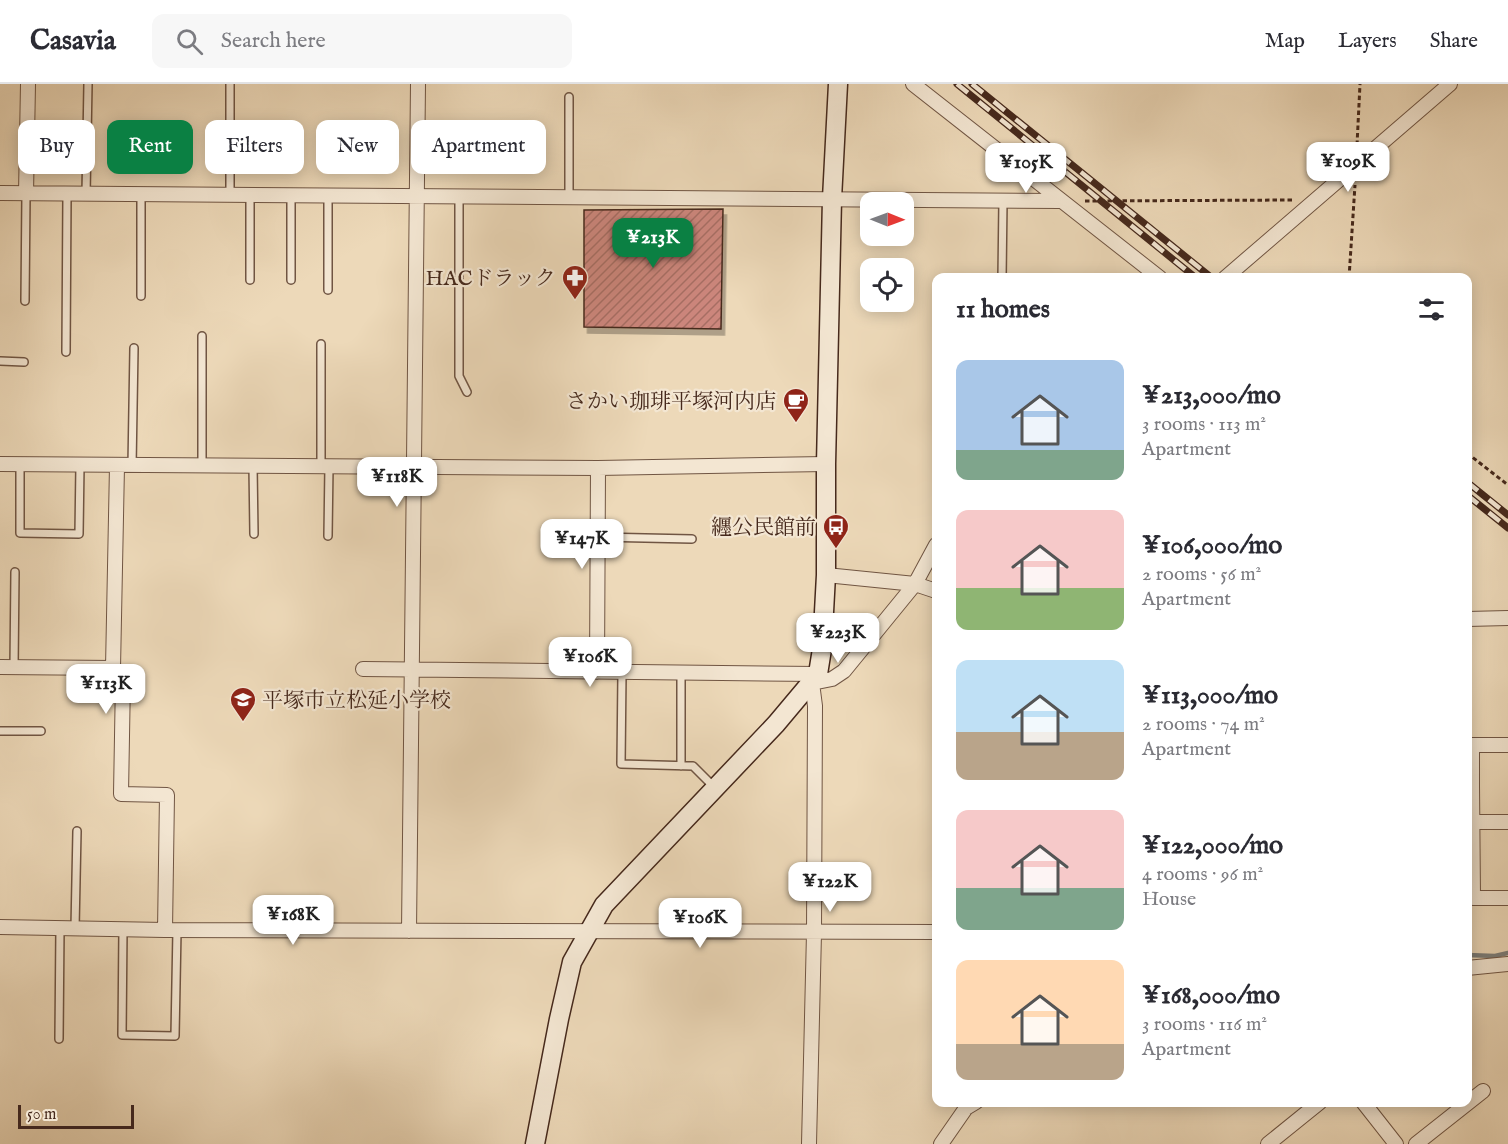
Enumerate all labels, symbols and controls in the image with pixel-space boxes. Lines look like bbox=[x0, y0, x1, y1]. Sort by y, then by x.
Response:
search box bbox=[152, 14, 572, 68]
text: Casavia bbox=[30, 24, 116, 59]
icon: search bbox=[173, 25, 206, 58]
text: Search here bbox=[221, 27, 326, 55]
text: Map bbox=[1265, 28, 1305, 55]
text: Layers bbox=[1338, 28, 1397, 55]
text: Share bbox=[1430, 28, 1478, 55]
chip: Buy bbox=[18, 120, 95, 174]
chip: Rent bbox=[107, 120, 193, 174]
chip: Filters bbox=[205, 120, 304, 174]
chip: New bbox=[316, 120, 399, 174]
chip: Apartment bbox=[411, 120, 546, 174]
pin: ¥109K bbox=[1306, 142, 1390, 193]
pin: ¥105K bbox=[984, 143, 1068, 194]
text: ¥109K bbox=[1321, 149, 1375, 174]
text: ¥105K bbox=[999, 150, 1053, 175]
north arrow bbox=[860, 192, 914, 246]
map controls bbox=[860, 192, 914, 312]
pin: ¥213K bbox=[611, 218, 695, 269]
text: ¥213K bbox=[626, 225, 680, 250]
button: locate bbox=[860, 258, 914, 312]
pharmacy icon: HACドラック bbox=[560, 263, 590, 301]
place label: HACドラック bbox=[425, 266, 556, 293]
text: 11 homes bbox=[956, 293, 1050, 326]
icon: filters bbox=[1415, 293, 1448, 326]
text: ¥213,000/mo bbox=[1142, 379, 1281, 412]
icon: home bbox=[1004, 384, 1076, 456]
cafe icon: さかい珈琲平塚河内店 bbox=[781, 386, 811, 424]
place label: さかい珈琲平塚河内店 bbox=[566, 389, 776, 416]
text: 3 rooms · 113 m² bbox=[1142, 412, 1266, 437]
text: Apartment bbox=[1142, 437, 1231, 462]
pin: ¥118K bbox=[355, 457, 439, 508]
text: ¥118K bbox=[371, 464, 423, 489]
bus stop icon: 纒公民館前 bbox=[821, 512, 851, 550]
place label: 纒公民館前 bbox=[711, 515, 816, 542]
pin: ¥147K bbox=[540, 519, 624, 570]
text: ¥147K bbox=[554, 526, 610, 551]
text: ¥106,000/mo bbox=[1142, 529, 1282, 562]
icon: home bbox=[1004, 534, 1076, 606]
text: 2 rooms · 56 m² bbox=[1142, 562, 1261, 587]
text: Apartment bbox=[1142, 587, 1231, 612]
pin: ¥223K bbox=[796, 613, 880, 664]
text: ¥223K bbox=[810, 620, 866, 645]
pin: ¥106K bbox=[548, 637, 632, 688]
text: ¥106K bbox=[563, 644, 617, 669]
pin: ¥113K bbox=[64, 664, 148, 715]
text: ¥113K bbox=[80, 671, 132, 696]
text: ¥113,000/mo bbox=[1142, 679, 1278, 712]
icon: home bbox=[1004, 684, 1076, 756]
school or university icon: 平塚市立松延小学校 bbox=[228, 685, 258, 723]
place label: 平塚市立松延小学校 bbox=[262, 688, 451, 715]
text: 2 rooms · 74 m² bbox=[1142, 712, 1265, 737]
text: Apartment bbox=[1142, 737, 1231, 762]
text: ¥122,000/mo bbox=[1142, 829, 1283, 862]
icon: home bbox=[1004, 834, 1076, 906]
pin: ¥122K bbox=[788, 862, 872, 913]
text: 4 rooms · 96 m² bbox=[1142, 862, 1263, 887]
text: ¥122K bbox=[802, 869, 858, 894]
text: House bbox=[1142, 887, 1196, 912]
pin: ¥168K bbox=[251, 895, 335, 946]
pin: ¥106K bbox=[658, 898, 742, 949]
text: ¥168K bbox=[267, 902, 319, 927]
text: ¥106K bbox=[673, 905, 727, 930]
text: ¥168,000/mo bbox=[1142, 979, 1280, 1012]
icon: home bbox=[1004, 984, 1076, 1056]
text: 3 rooms · 116 m² bbox=[1142, 1012, 1267, 1037]
text: Apartment bbox=[1142, 1037, 1231, 1062]
scale bar bbox=[18, 1102, 134, 1130]
text: 50 m bbox=[27, 1105, 56, 1125]

